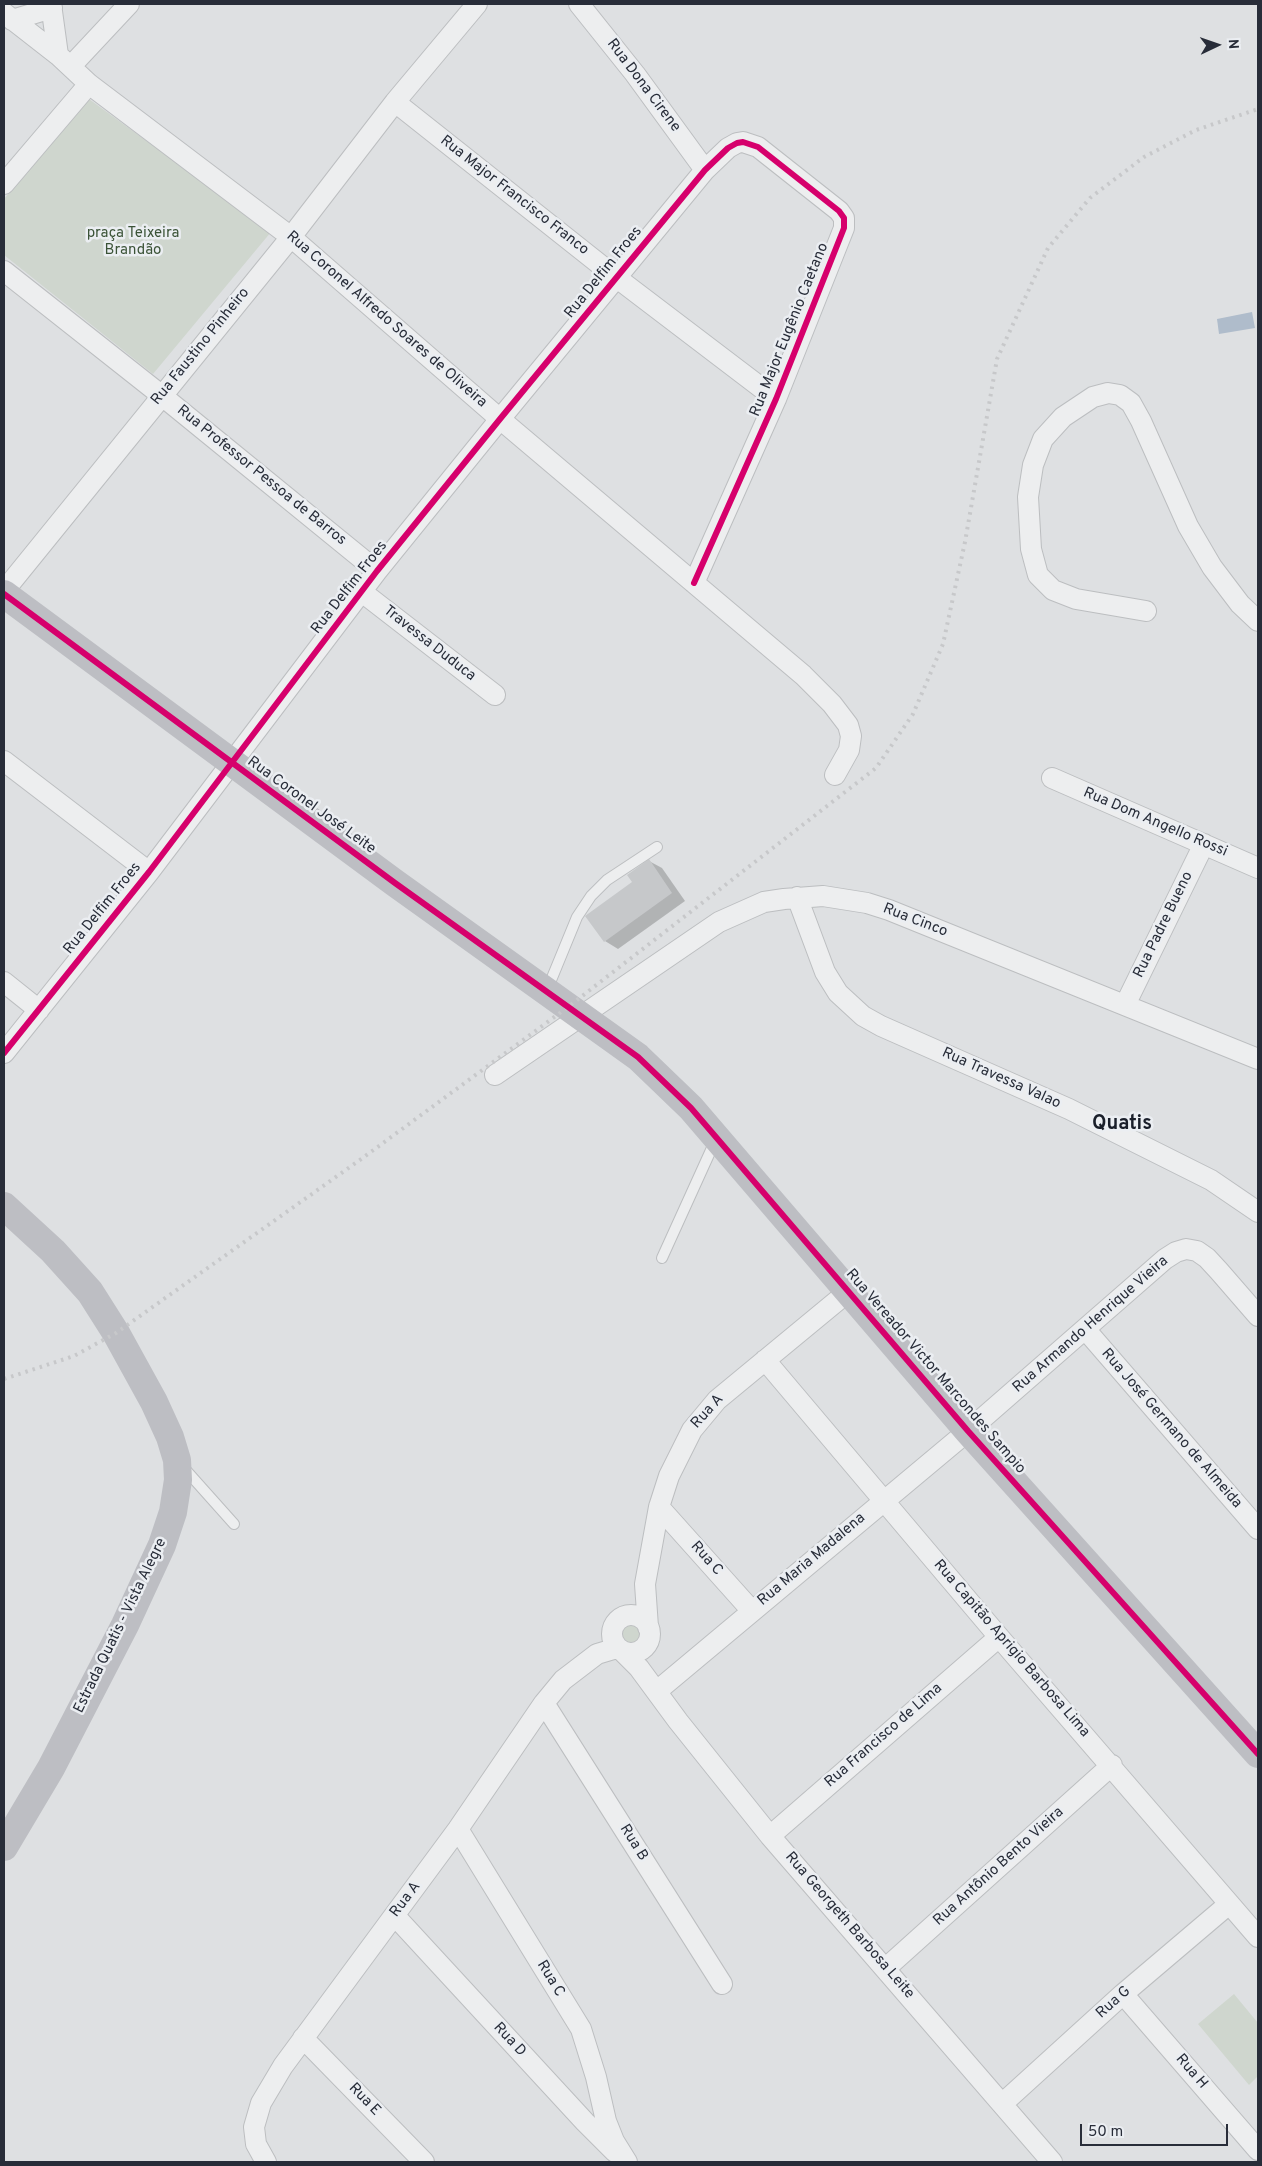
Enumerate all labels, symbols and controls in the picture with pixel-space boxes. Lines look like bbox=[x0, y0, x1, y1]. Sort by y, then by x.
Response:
north arrow bbox=[1192, 20, 1242, 70]
street label: Rua Dona Cirene bbox=[602, 36, 684, 136]
text: N bbox=[1224, 39, 1241, 50]
street label: Rua Major Francisco Franco bbox=[436, 132, 592, 260]
street label: Rua Delfim Froes bbox=[561, 223, 647, 323]
park label: praça Teixeira Brandão bbox=[87, 225, 179, 260]
street label: Rua Coronel Alfredo Soares de Oliveira bbox=[282, 228, 490, 412]
street label: Rua Major Eugênio Caetano bbox=[747, 241, 833, 419]
street label: Rua Faustino Pinheiro bbox=[148, 285, 254, 409]
street label: Rua Professor Pessoa de Barros bbox=[173, 402, 349, 550]
street label: Rua Delfim Froes bbox=[308, 538, 392, 638]
street label: Travessa Duduca bbox=[379, 602, 479, 686]
street label: Rua Coronel José Leite bbox=[243, 753, 379, 859]
street label: Rua Dom Angello Rossi bbox=[1080, 784, 1230, 862]
street label: Rua Delfim Froes bbox=[60, 859, 146, 959]
street label: Rua Padre Bueno bbox=[1130, 869, 1198, 981]
street label: Rua Cinco bbox=[880, 900, 950, 942]
street label: Rua Travessa Valao bbox=[939, 1045, 1063, 1113]
district label: Quatis bbox=[1092, 1113, 1152, 1137]
street label: Rua Armando Henrique Vieira bbox=[1010, 1253, 1172, 1397]
street label: Rua Vereador Victor Marcondes Sampio bbox=[841, 1266, 1029, 1478]
street label: Rua José Germano de Almeida bbox=[1097, 1346, 1245, 1512]
street label: Rua A bbox=[688, 1391, 728, 1433]
street label: Rua Maria Madalena bbox=[755, 1510, 869, 1610]
street label: Estrada Quatis - Vista Alegre bbox=[71, 1536, 171, 1716]
street label: Rua C bbox=[686, 1538, 726, 1580]
street label: Rua Capitão Aprigio Barbosa Lima bbox=[929, 1557, 1093, 1741]
street label: Rua Francisco de Lima bbox=[822, 1680, 946, 1792]
street label: Rua Antônio Bento Vieira bbox=[930, 1804, 1068, 1930]
street label: Rua B bbox=[615, 1821, 651, 1865]
street label: Rua Georgeth Barbosa Leite bbox=[780, 1849, 918, 2003]
street label: Rua A bbox=[387, 1879, 425, 1921]
street label: Rua C bbox=[532, 1957, 568, 2001]
street label: Rua G bbox=[1093, 1983, 1135, 2023]
street label: Rua D bbox=[489, 2019, 529, 2061]
street label: Rua H bbox=[1171, 2051, 1211, 2093]
street label: Rua E bbox=[344, 2080, 384, 2120]
scale bar bbox=[1082, 2114, 1230, 2146]
text: 50 m bbox=[1088, 2123, 1123, 2142]

